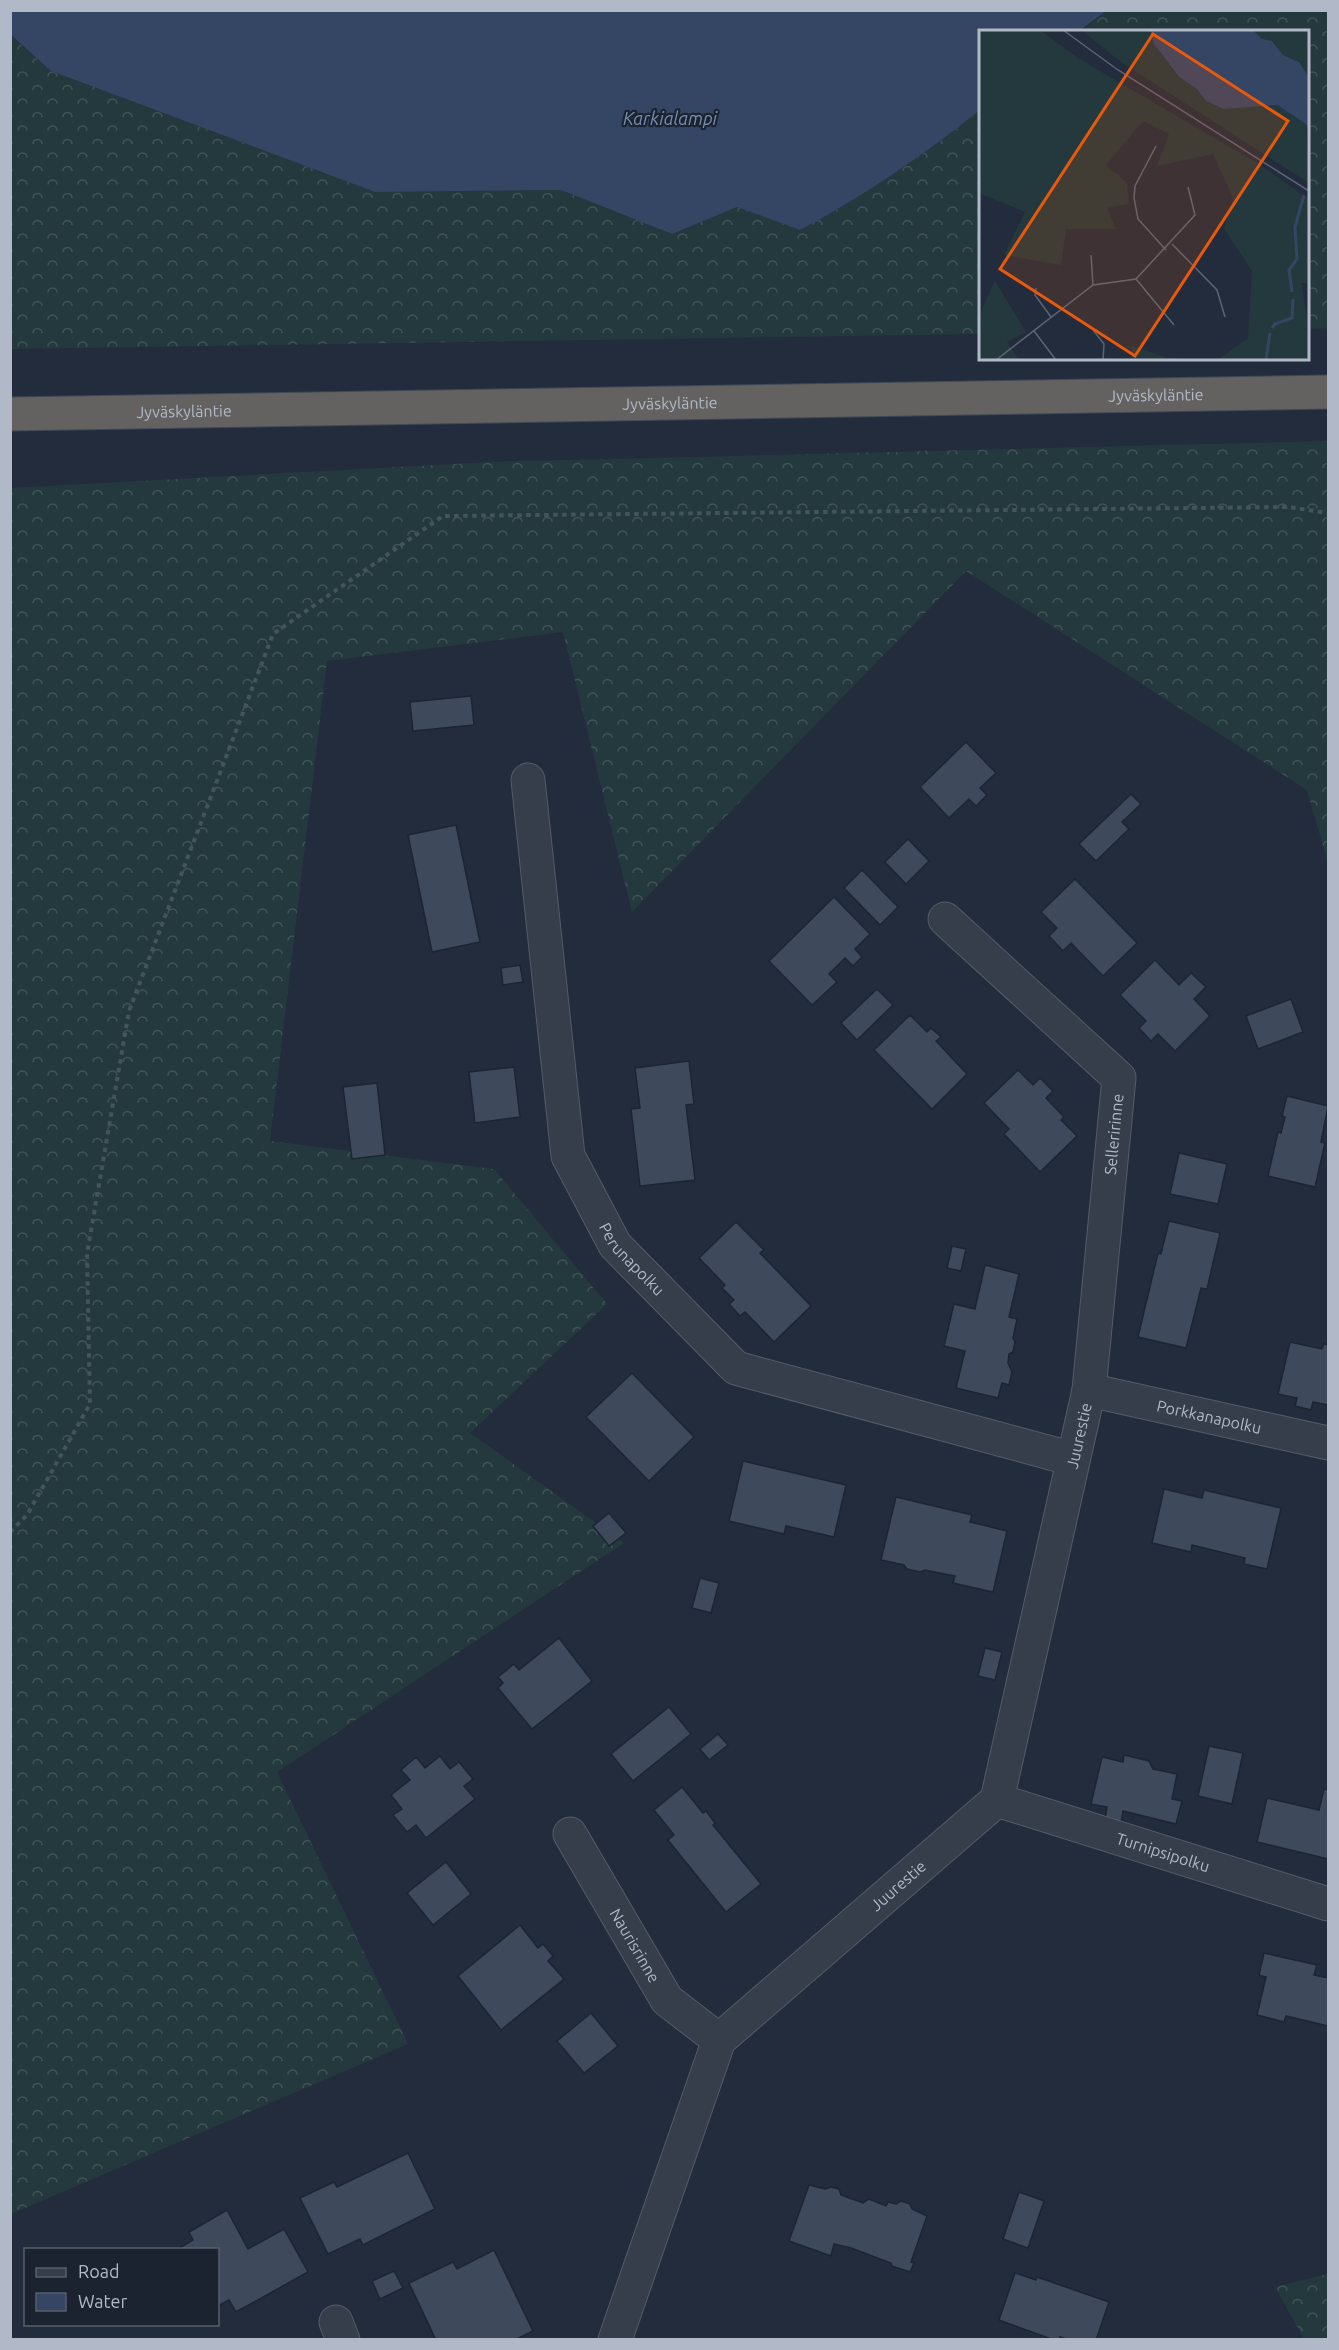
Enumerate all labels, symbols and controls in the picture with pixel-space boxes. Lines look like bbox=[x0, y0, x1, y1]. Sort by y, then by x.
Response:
inset map bbox=[979, 30, 1309, 360]
water label: Karkialampi bbox=[623, 108, 718, 128]
street label: Jyväskyläntie bbox=[1108, 385, 1204, 405]
street label: Jyväskyläntie bbox=[622, 393, 718, 413]
street label: Jyväskyläntie bbox=[136, 401, 232, 421]
street label: Selleririnne bbox=[1101, 1093, 1126, 1176]
street label: Perunapolku bbox=[596, 1219, 668, 1299]
street label: Porkkanapolku bbox=[1155, 1396, 1263, 1437]
street label: Juurestie bbox=[1063, 1401, 1095, 1471]
street label: Turnipsipolku bbox=[1114, 1829, 1212, 1875]
street label: Juurestie bbox=[867, 1857, 929, 1914]
street label: Naurisrinne bbox=[606, 1905, 664, 1986]
legend bbox=[24, 2248, 219, 2326]
text: Road bbox=[78, 2261, 120, 2281]
text: Water bbox=[78, 2291, 128, 2311]

